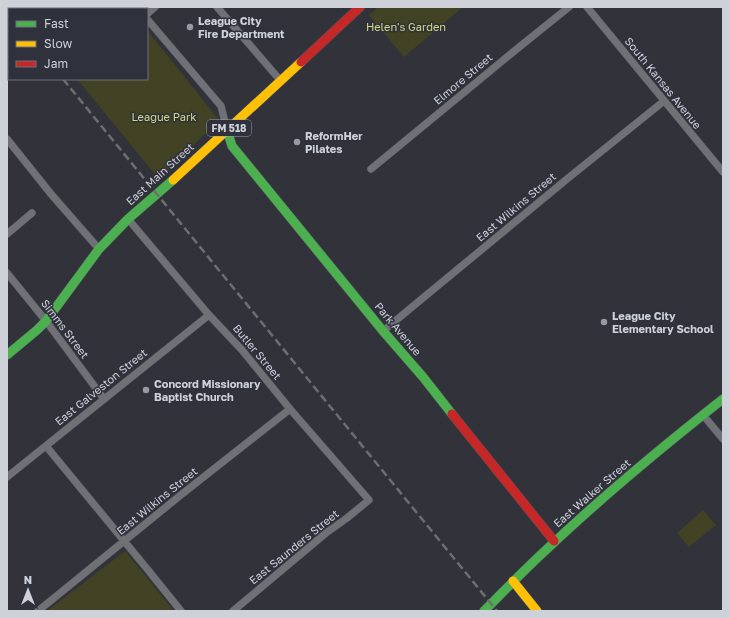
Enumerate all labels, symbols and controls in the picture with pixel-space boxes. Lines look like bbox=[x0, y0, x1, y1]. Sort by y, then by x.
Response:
legend bbox=[8, 8, 148, 80]
place label: League City Fire Department bbox=[198, 14, 285, 40]
text: Fast bbox=[44, 16, 69, 31]
park label: Helen's Garden bbox=[366, 20, 446, 33]
marker: League City Fire Department bbox=[185, 22, 195, 32]
street label: South Kansas Avenue bbox=[622, 34, 704, 131]
text: Slow bbox=[44, 36, 72, 51]
street label: Elmore Street bbox=[431, 50, 495, 107]
text: Jam bbox=[44, 56, 68, 71]
park label: League Park bbox=[131, 110, 197, 123]
road number: FM 518 bbox=[207, 120, 251, 136]
place label: ReformHer Pilates bbox=[305, 129, 363, 155]
marker: ReformHer Pilates bbox=[292, 137, 302, 147]
street label: East Main Street bbox=[123, 140, 196, 207]
street label: East Wilkins Street bbox=[473, 170, 558, 244]
street label: Simms Street bbox=[39, 297, 92, 361]
street label: Park Avenue bbox=[372, 299, 424, 358]
place label: League City Elementary School bbox=[612, 309, 714, 335]
marker: League City Elementary School bbox=[599, 317, 609, 327]
street label: Butler Street bbox=[231, 322, 284, 382]
street label: East Galveston Street bbox=[52, 346, 149, 428]
place label: Concord Missionary Baptist Church bbox=[154, 377, 261, 403]
marker: Concord Missionary Baptist Church bbox=[141, 385, 151, 395]
street label: East Walker Street bbox=[551, 456, 633, 530]
street label: East Wilkins Street bbox=[114, 464, 200, 537]
street label: East Saunders Street bbox=[246, 507, 341, 587]
north arrow bbox=[8, 570, 48, 610]
text: N bbox=[24, 573, 32, 586]

